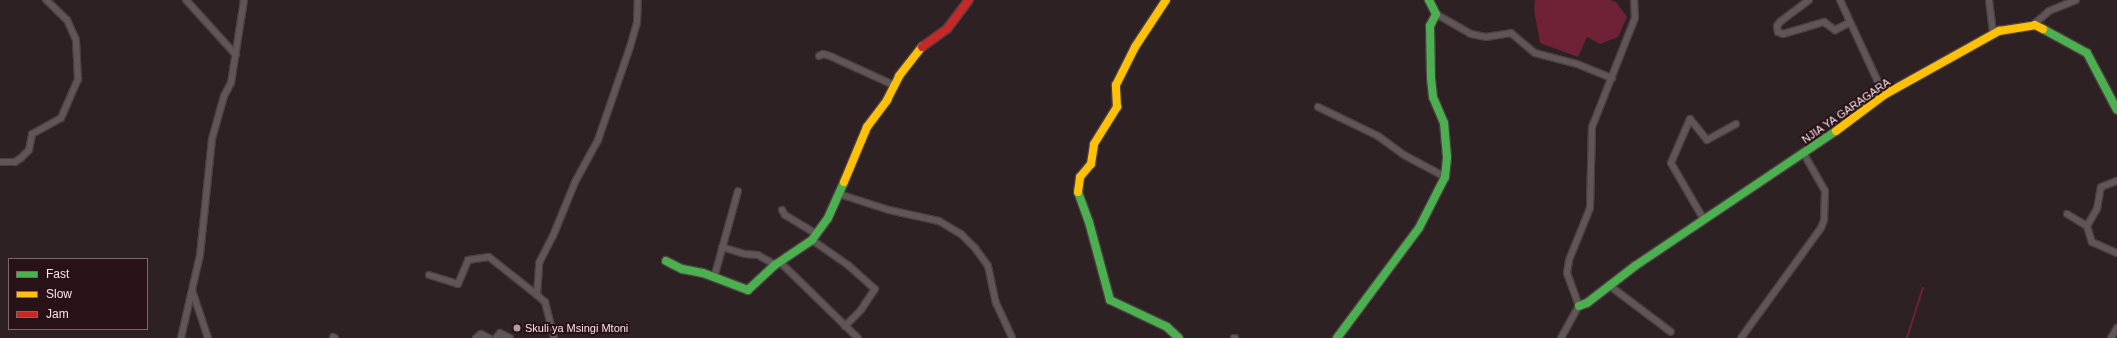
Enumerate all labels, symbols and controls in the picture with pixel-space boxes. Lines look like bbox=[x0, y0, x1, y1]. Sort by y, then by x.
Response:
street label: NJIA YA GARAGARA bbox=[1799, 75, 1893, 147]
legend bbox=[8, 258, 148, 330]
text: Fast bbox=[46, 267, 69, 281]
text: Slow bbox=[46, 287, 72, 301]
text: Jam bbox=[46, 307, 69, 321]
place label: Skuli ya Msingi Mtoni bbox=[525, 321, 628, 335]
marker: Skuli ya Msingi Mtoni bbox=[512, 323, 522, 333]

